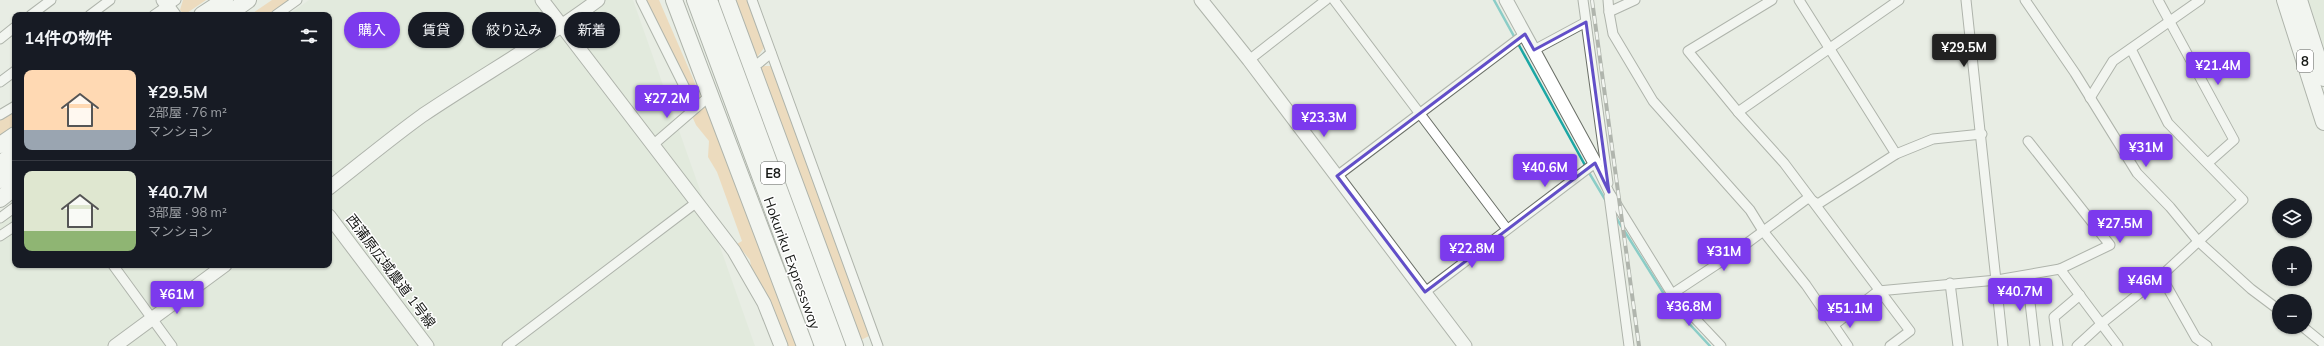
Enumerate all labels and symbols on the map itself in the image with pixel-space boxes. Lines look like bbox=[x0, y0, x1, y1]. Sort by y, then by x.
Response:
pin: ¥29.5M bbox=[1931, 34, 1997, 68]
road number: 8 bbox=[2297, 50, 2313, 72]
pin: ¥21.4M bbox=[2185, 52, 2251, 86]
pin: ¥27.2M bbox=[634, 85, 700, 119]
pin: ¥23.3M bbox=[1291, 104, 1357, 138]
pin: ¥31M bbox=[2122, 134, 2170, 168]
pin: ¥40.6M bbox=[1512, 154, 1578, 188]
road number: E8 bbox=[761, 162, 785, 184]
street label: Hokuriku Expressway bbox=[760, 194, 825, 332]
street label: 西蒲原広域農道 1号線 bbox=[342, 210, 440, 332]
pin: ¥27.5M bbox=[2087, 210, 2153, 244]
pin: ¥22.8M bbox=[1439, 235, 1505, 269]
pin: ¥31M bbox=[1700, 238, 1748, 272]
pin: ¥46M bbox=[2121, 267, 2169, 301]
pin: ¥40.7M bbox=[1987, 278, 2053, 312]
pin: ¥61M bbox=[153, 281, 201, 315]
pin: ¥36.8M bbox=[1656, 293, 1722, 327]
pin: ¥51.1M bbox=[1817, 295, 1883, 329]

